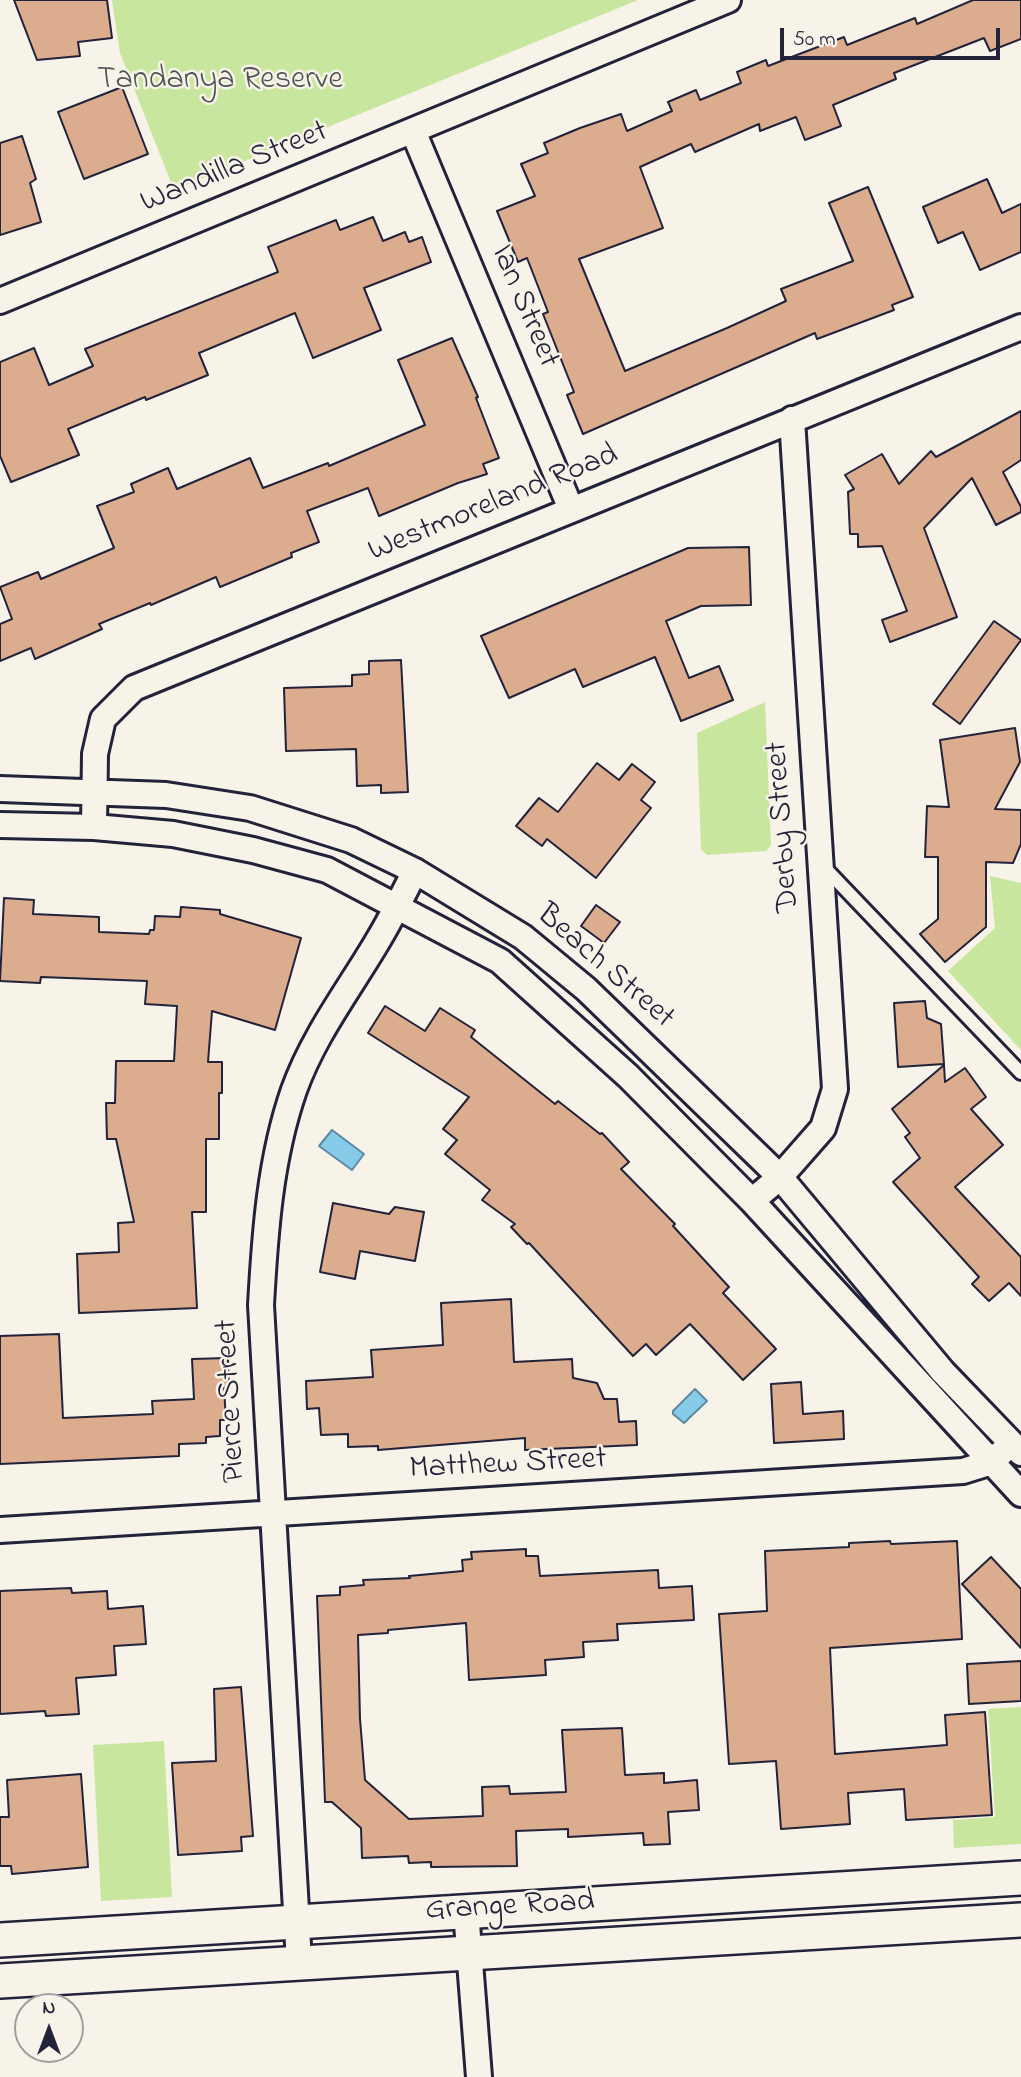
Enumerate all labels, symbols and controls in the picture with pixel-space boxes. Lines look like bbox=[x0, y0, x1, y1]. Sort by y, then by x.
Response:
scale bar bbox=[783, 14, 1004, 58]
text: 50 m bbox=[793, 25, 836, 55]
park label: Tandanya Reserve bbox=[97, 63, 343, 101]
street label: Wandilla Street bbox=[136, 114, 334, 224]
street label: Ian Street bbox=[480, 240, 566, 374]
street label: Westmoreland Road bbox=[364, 437, 624, 573]
street label: Derby Street bbox=[760, 740, 810, 914]
street label: Beach Street bbox=[527, 897, 681, 1039]
street label: Pierce Street bbox=[210, 1318, 256, 1484]
street label: Matthew Street bbox=[408, 1442, 608, 1490]
street label: Grange Road bbox=[424, 1884, 596, 1932]
north arrow bbox=[14, 1993, 84, 2063]
text: N bbox=[43, 1995, 55, 2022]

